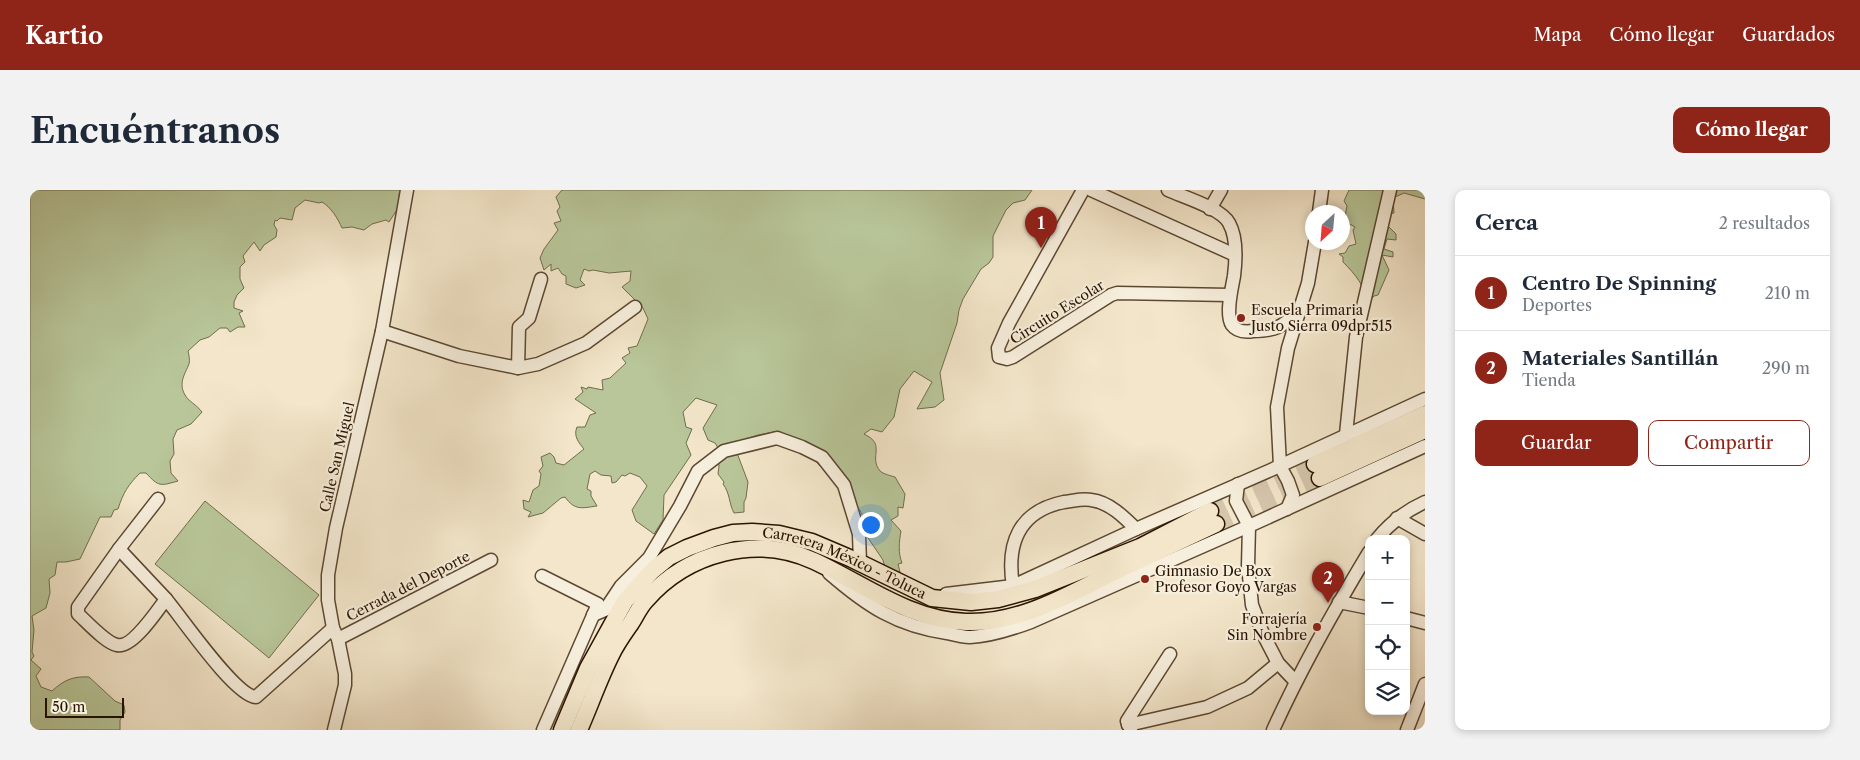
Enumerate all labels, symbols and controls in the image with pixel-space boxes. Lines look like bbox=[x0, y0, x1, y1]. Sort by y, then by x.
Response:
text: Kartio bbox=[25, 21, 103, 50]
text: Mapa bbox=[1533, 24, 1582, 46]
text: Cómo llegar bbox=[1610, 24, 1714, 46]
text: Guardados bbox=[1742, 24, 1835, 46]
button: Cómo llegar bbox=[1673, 107, 1830, 153]
text: Encuéntranos bbox=[30, 109, 280, 152]
north arrow bbox=[1305, 205, 1350, 250]
pin: 1 bbox=[1025, 207, 1057, 248]
text: Cerca bbox=[1475, 210, 1538, 235]
text: 2 resultados bbox=[1719, 213, 1810, 233]
text: Centro De Spinning bbox=[1522, 272, 1716, 295]
street label: Circuito Escolar bbox=[1007, 276, 1107, 348]
text: 1 bbox=[1487, 283, 1495, 303]
text: 210 m bbox=[1765, 283, 1810, 303]
text: Deportes bbox=[1522, 295, 1592, 315]
place label: Escuela Primaria Justo Sierra 09dpr515 bbox=[1249, 301, 1392, 335]
marker: Escuela Primaria Justo Sierra 09dpr515 bbox=[1235, 312, 1247, 324]
text: Materiales Santillán bbox=[1522, 347, 1719, 370]
text: 2 bbox=[1486, 358, 1496, 378]
text: 290 m bbox=[1762, 358, 1810, 378]
text: Tienda bbox=[1522, 370, 1576, 390]
street label: Calle San Miguel bbox=[316, 400, 358, 514]
button: Guardar bbox=[1475, 420, 1638, 466]
button: Compartir bbox=[1648, 420, 1810, 466]
your location bbox=[858, 512, 884, 538]
street label: Carretera México - Toluca bbox=[762, 524, 930, 603]
map controls bbox=[1365, 535, 1410, 715]
button: + bbox=[1365, 535, 1410, 580]
street label: Cerrada del Deporte bbox=[343, 547, 473, 625]
place label: Gimnasio De Box Profesor Goyo Vargas bbox=[1155, 562, 1297, 596]
pin: 2 bbox=[1312, 562, 1344, 603]
marker: Gimnasio De Box Profesor Goyo Vargas bbox=[1139, 573, 1151, 585]
button: − bbox=[1365, 580, 1410, 625]
place label: Forrajería Sin Nombre bbox=[1227, 610, 1308, 644]
marker: Forrajería Sin Nombre bbox=[1311, 621, 1323, 633]
button: locate bbox=[1365, 625, 1410, 670]
button: layers bbox=[1365, 670, 1410, 715]
scale bar bbox=[45, 695, 124, 718]
text: 50 m bbox=[52, 698, 85, 716]

